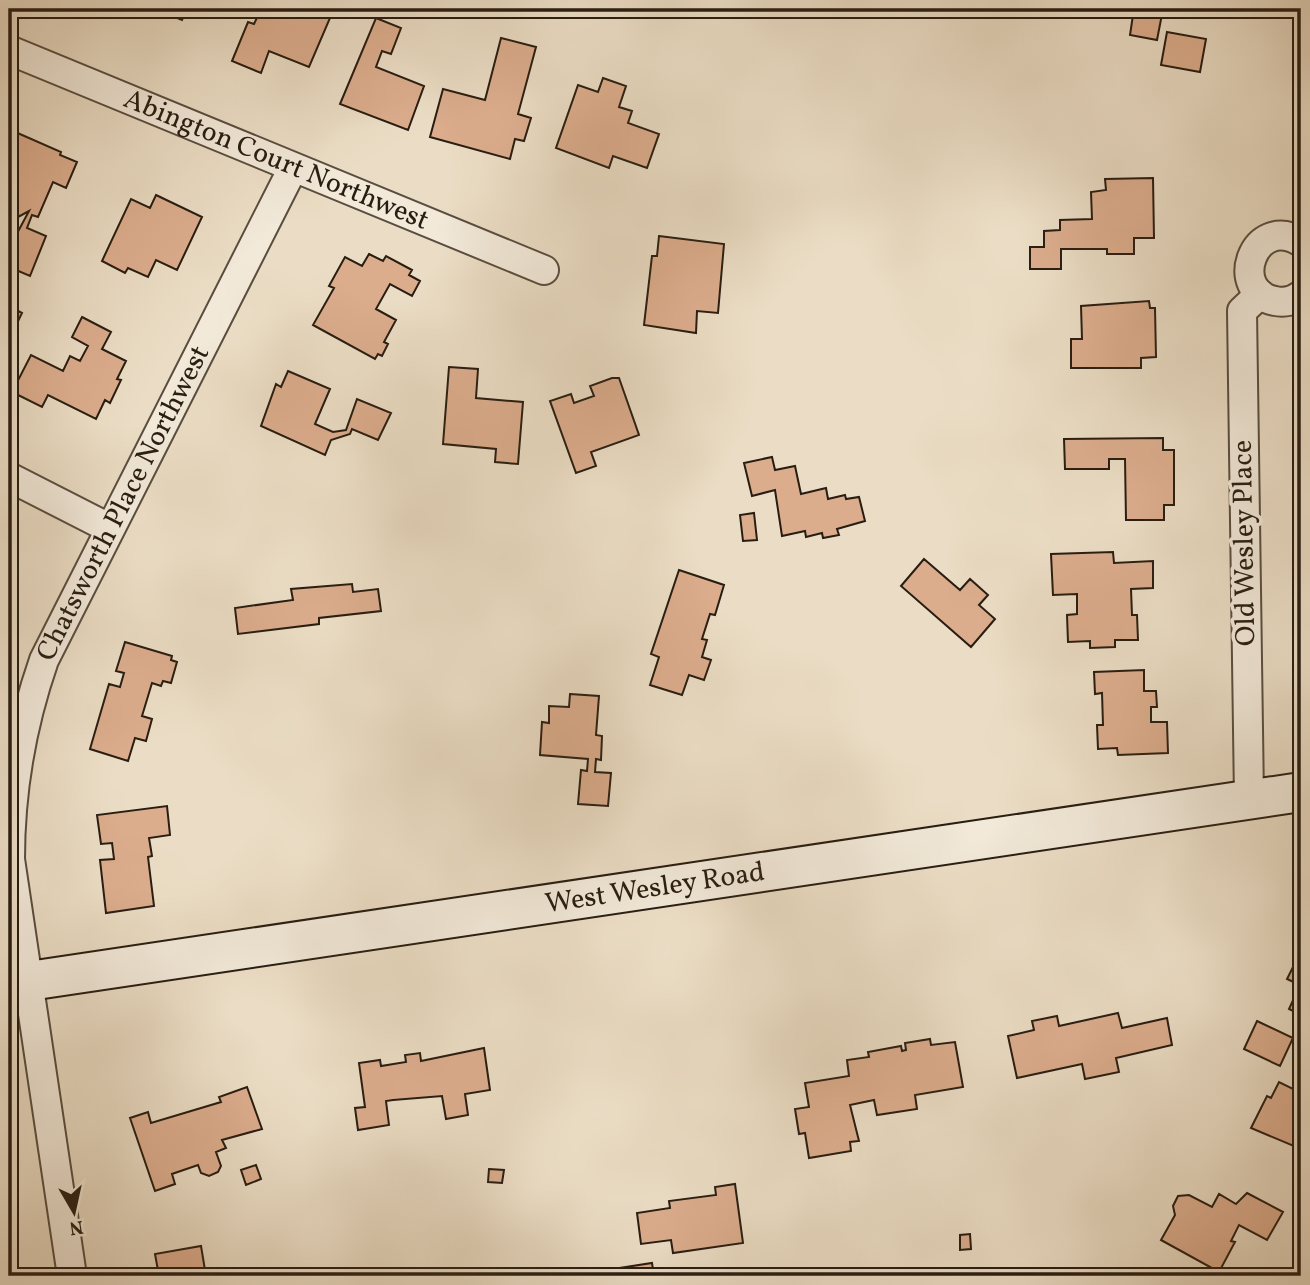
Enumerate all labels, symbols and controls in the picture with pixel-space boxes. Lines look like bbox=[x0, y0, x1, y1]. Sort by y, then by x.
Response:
street label: Abington Court Northwest bbox=[118, 80, 435, 240]
street label: Chatsworth Place Northwest bbox=[27, 339, 220, 668]
street label: Old Wesley Place bbox=[1224, 440, 1266, 646]
street label: West Wesley Road bbox=[543, 852, 767, 924]
north arrow bbox=[38, 1176, 108, 1246]
text: N bbox=[67, 1213, 85, 1241]

